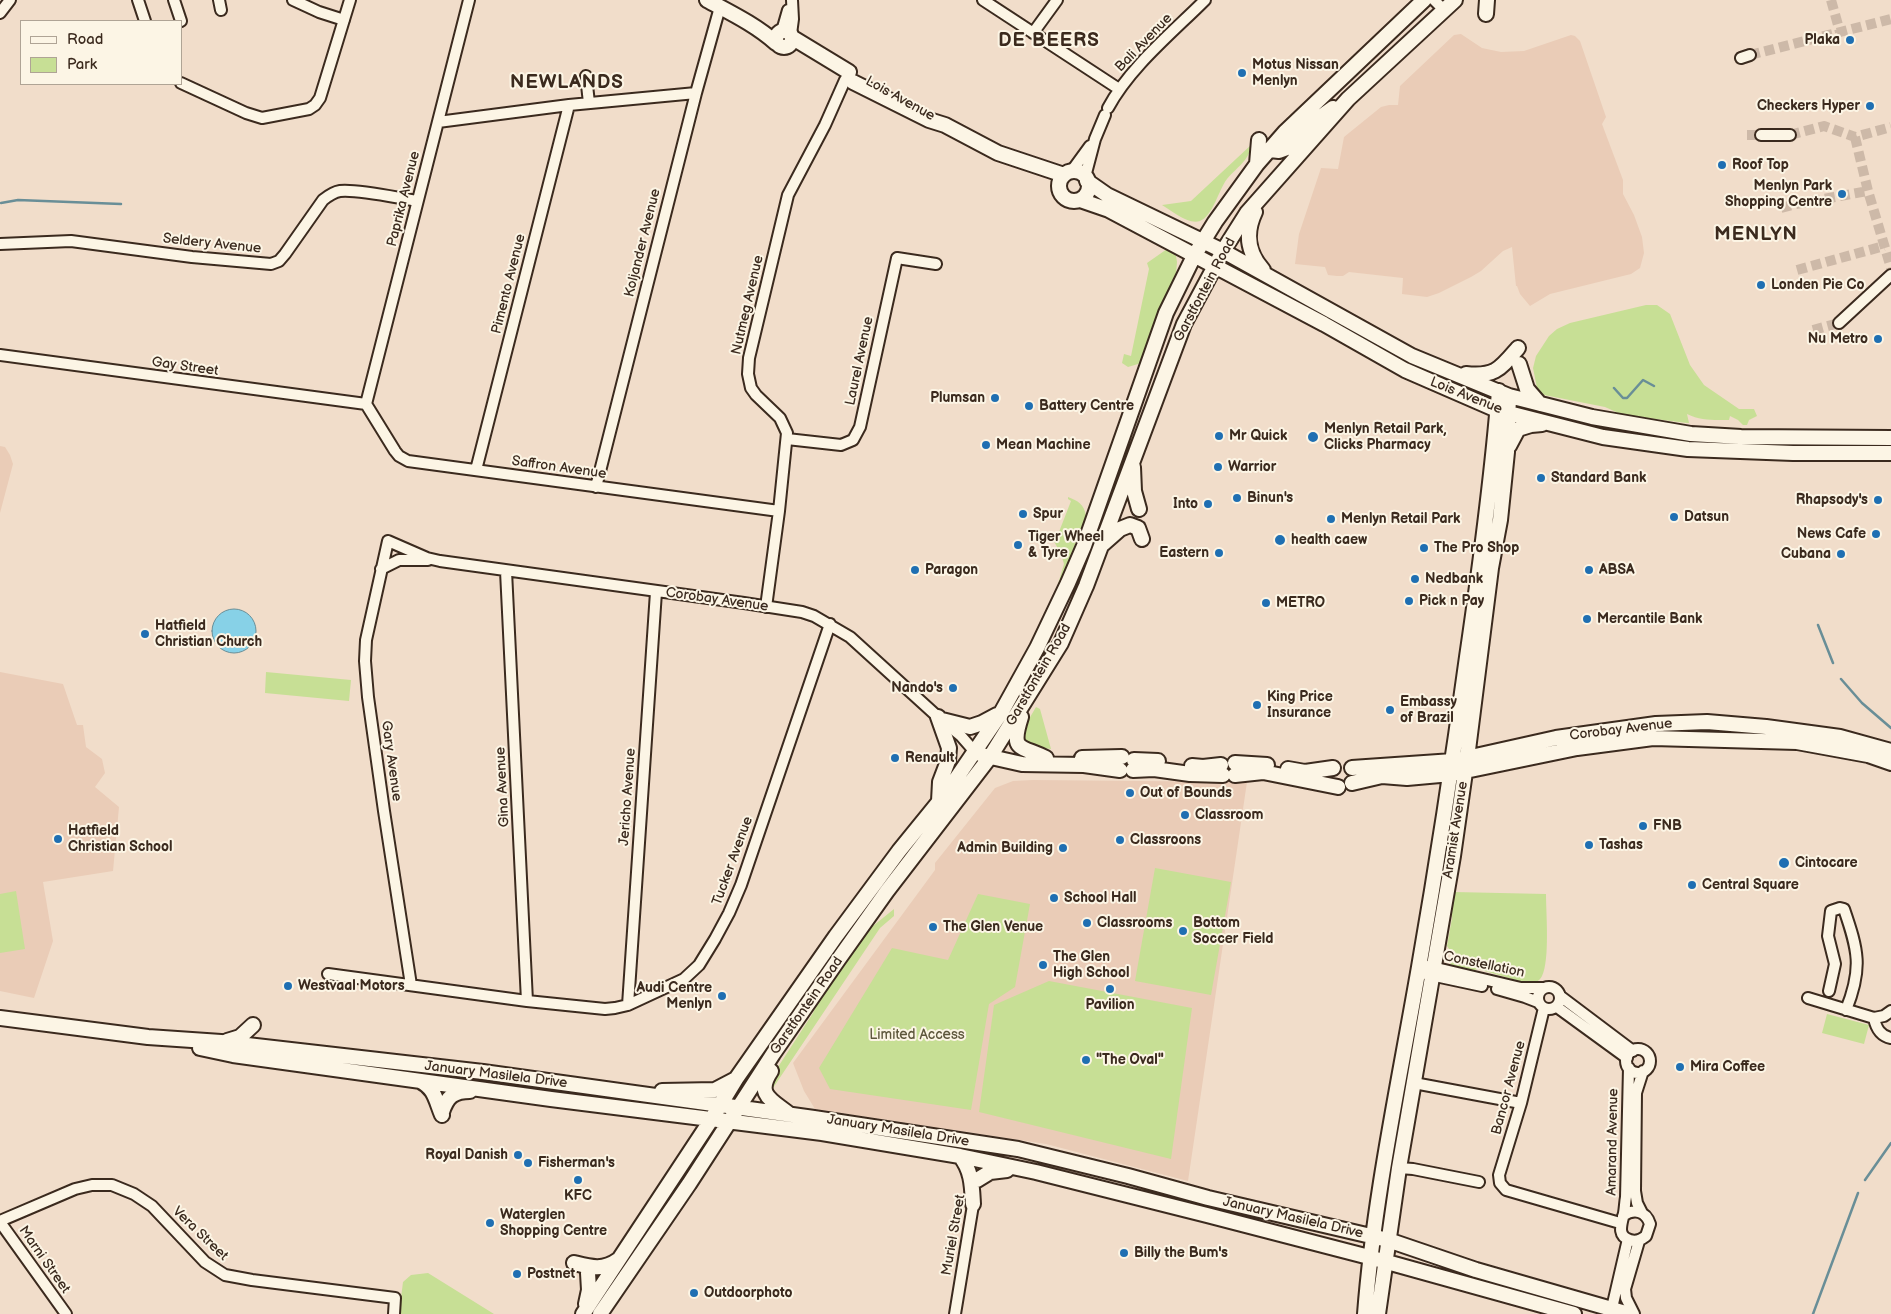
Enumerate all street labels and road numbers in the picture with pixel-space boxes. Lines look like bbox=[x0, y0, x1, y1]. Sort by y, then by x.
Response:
street label: Bali Avenue bbox=[1112, 10, 1176, 76]
street label: Lois Avenue bbox=[862, 73, 938, 125]
street label: Paprika Avenue bbox=[384, 149, 424, 249]
street label: Koljander Avenue bbox=[621, 187, 665, 299]
street label: Seldery Avenue bbox=[162, 230, 262, 258]
street label: Pimento Avenue bbox=[488, 232, 530, 336]
street label: Garstfontein Road bbox=[1171, 235, 1239, 345]
street label: Nutmeg Avenue bbox=[728, 254, 768, 356]
street label: Laurel Avenue bbox=[842, 315, 878, 407]
street label: Gay Street bbox=[151, 354, 219, 380]
street label: Lois Avenue bbox=[1427, 374, 1505, 418]
street label: Saffron Avenue bbox=[511, 453, 607, 483]
street label: Corobay Avenue bbox=[665, 584, 769, 616]
street label: Garstfontein Road bbox=[1003, 621, 1075, 729]
street label: Corobay Avenue bbox=[1569, 715, 1673, 745]
street label: Gary Avenue bbox=[377, 720, 405, 802]
street label: Gina Avenue bbox=[493, 746, 513, 828]
street label: Jericho Avenue bbox=[616, 748, 640, 846]
street label: Aramist Avenue bbox=[1440, 780, 1472, 880]
street label: Tucker Avenue bbox=[709, 814, 757, 908]
street label: Constellation bbox=[1442, 948, 1526, 982]
street label: Garstfontein Road bbox=[767, 954, 847, 1058]
street label: Bancor Avenue bbox=[1488, 1039, 1530, 1137]
street label: January Masilela Drive bbox=[424, 1058, 568, 1092]
street label: Amarand Avenue bbox=[1604, 1088, 1622, 1196]
street label: January Masilela Drive bbox=[826, 1111, 970, 1151]
street label: Muriel Street bbox=[939, 1193, 969, 1277]
street label: January Masilela Drive bbox=[1221, 1194, 1365, 1242]
street label: Vera Street bbox=[169, 1203, 231, 1265]
street label: Marni Street bbox=[15, 1223, 73, 1297]

